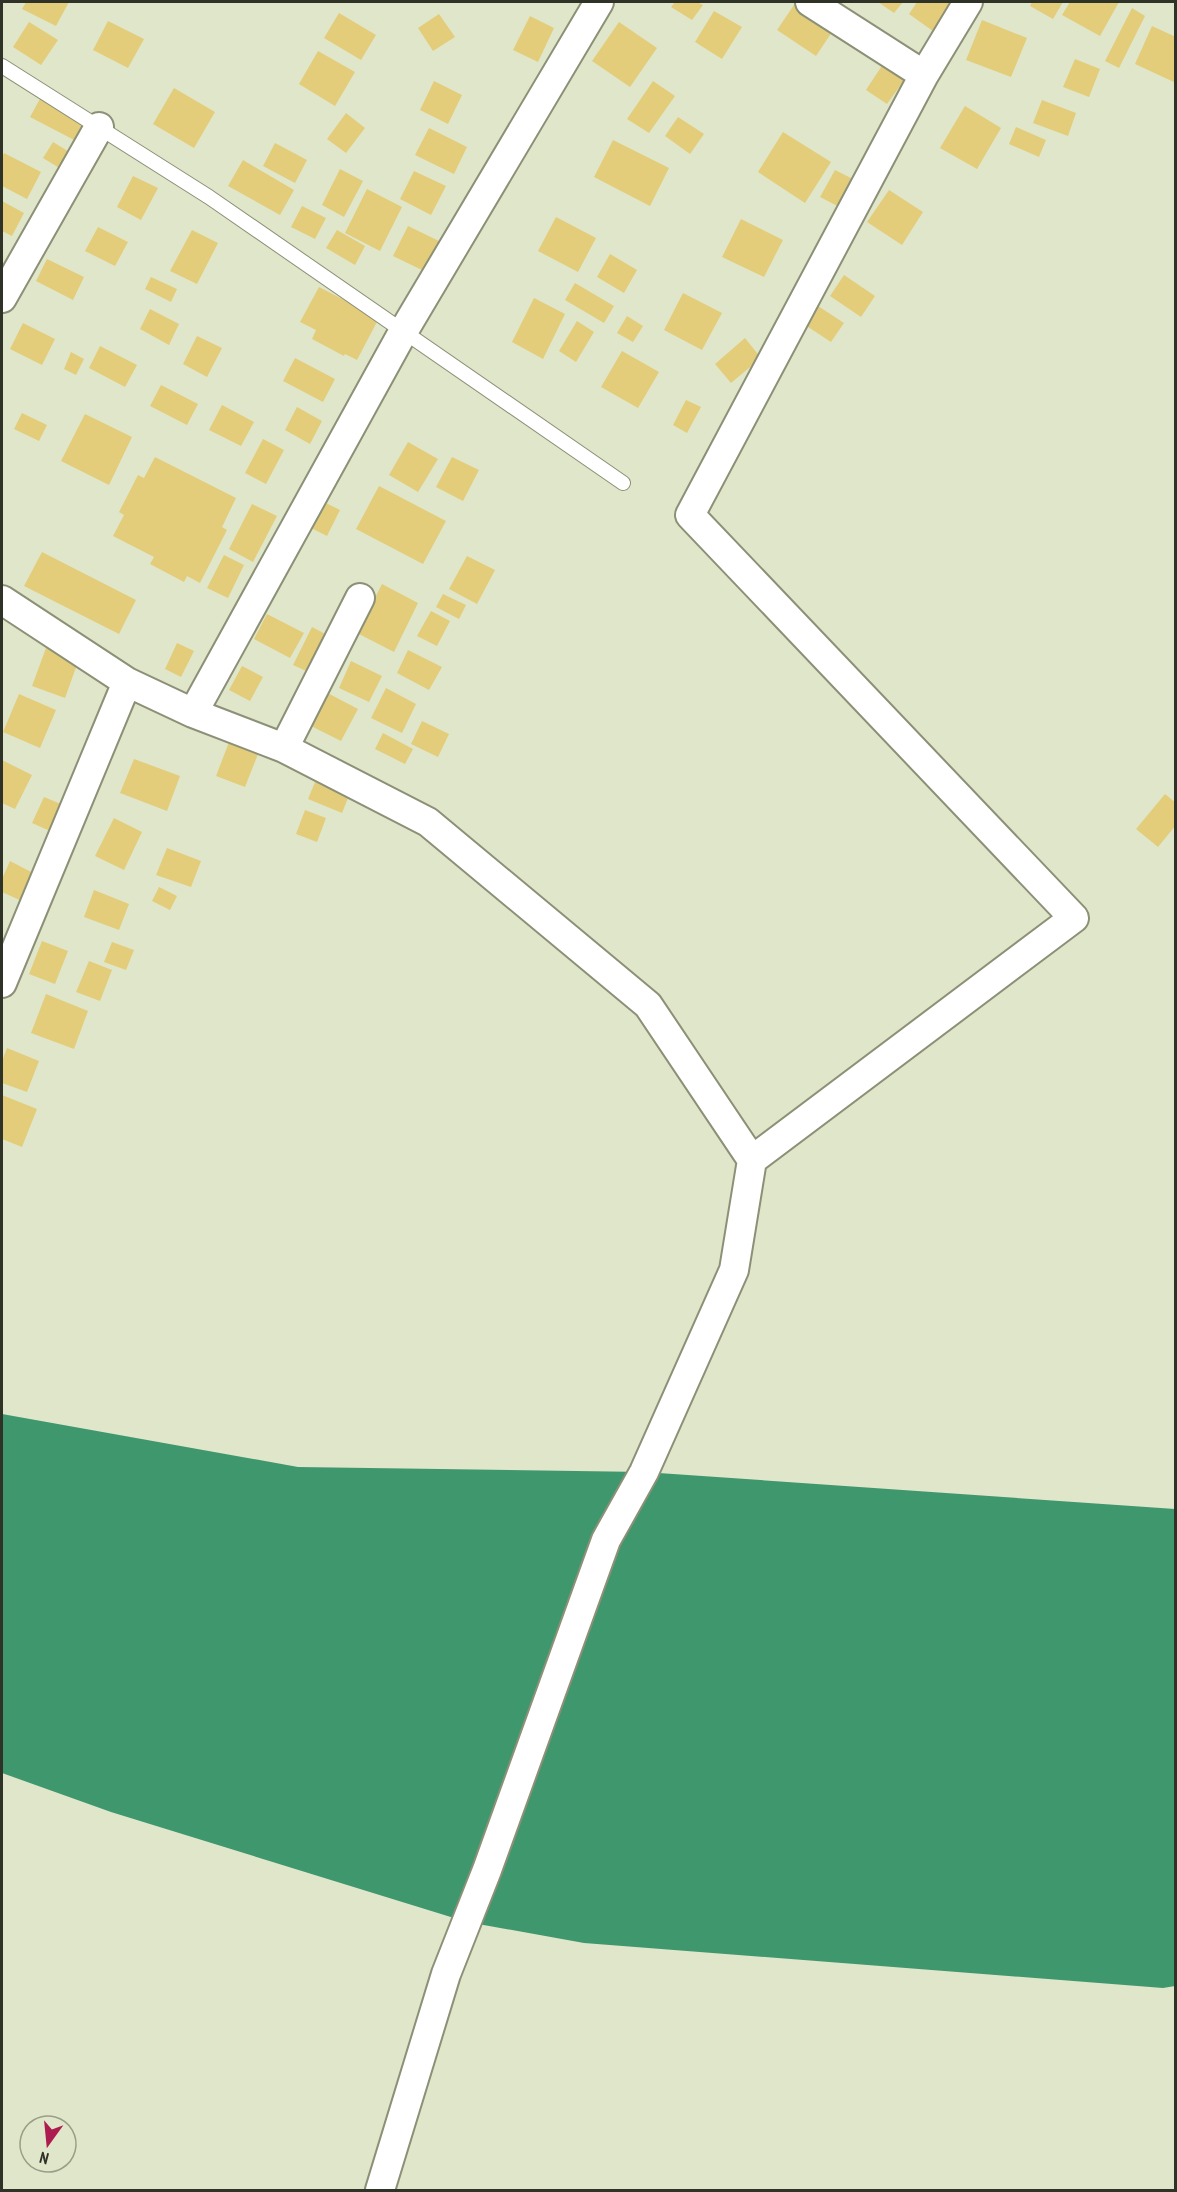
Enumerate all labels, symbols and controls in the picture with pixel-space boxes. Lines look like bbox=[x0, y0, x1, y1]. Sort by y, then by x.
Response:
north arrow bbox=[18, 2114, 78, 2174]
text: N bbox=[37, 2148, 51, 2169]

